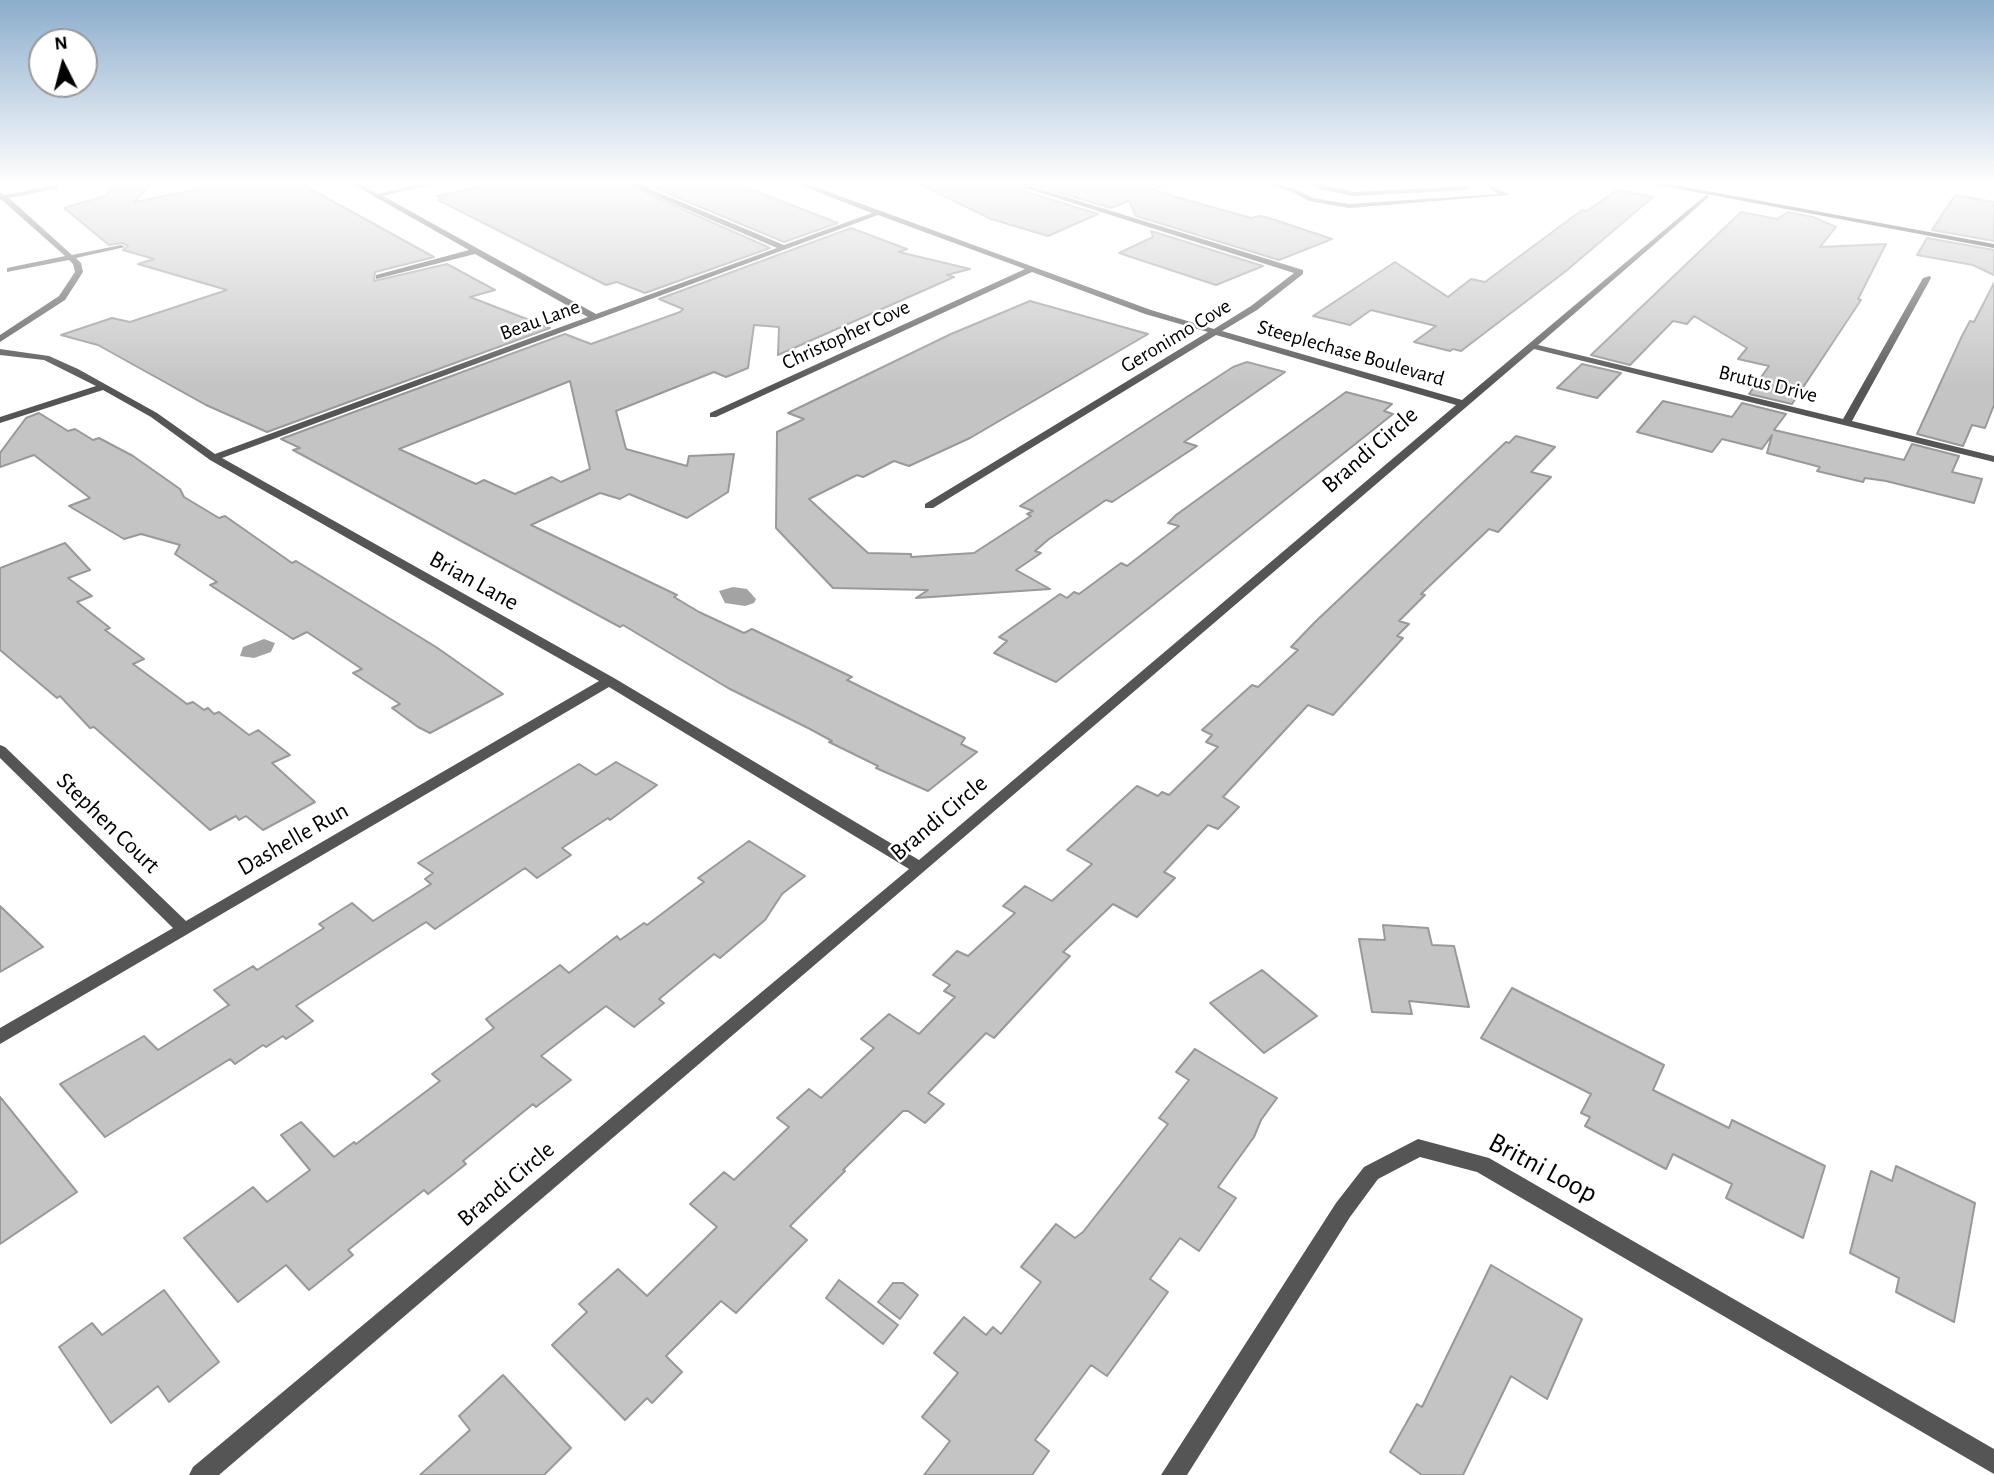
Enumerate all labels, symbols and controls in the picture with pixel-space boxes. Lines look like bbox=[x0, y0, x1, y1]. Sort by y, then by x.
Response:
north arrow bbox=[28, 28, 98, 98]
text: N bbox=[53, 33, 69, 54]
street label: Geronimo Cove bbox=[1116, 293, 1236, 379]
street label: Beau Lane bbox=[497, 294, 583, 346]
street label: Christopher Cove bbox=[778, 294, 914, 376]
street label: Steeplechase Boulevard bbox=[1255, 314, 1447, 392]
street label: Brutus Drive bbox=[1716, 360, 1820, 408]
street label: Brandi Circle bbox=[1316, 400, 1424, 500]
street label: Brian Lane bbox=[424, 545, 524, 617]
street label: Stephen Court bbox=[50, 766, 166, 880]
street label: Brandi Circle bbox=[885, 769, 993, 867]
street label: Dashelle Run bbox=[232, 796, 354, 882]
street label: Britni Loop bbox=[1483, 1125, 1603, 1211]
street label: Brandi Circle bbox=[452, 1135, 560, 1233]

